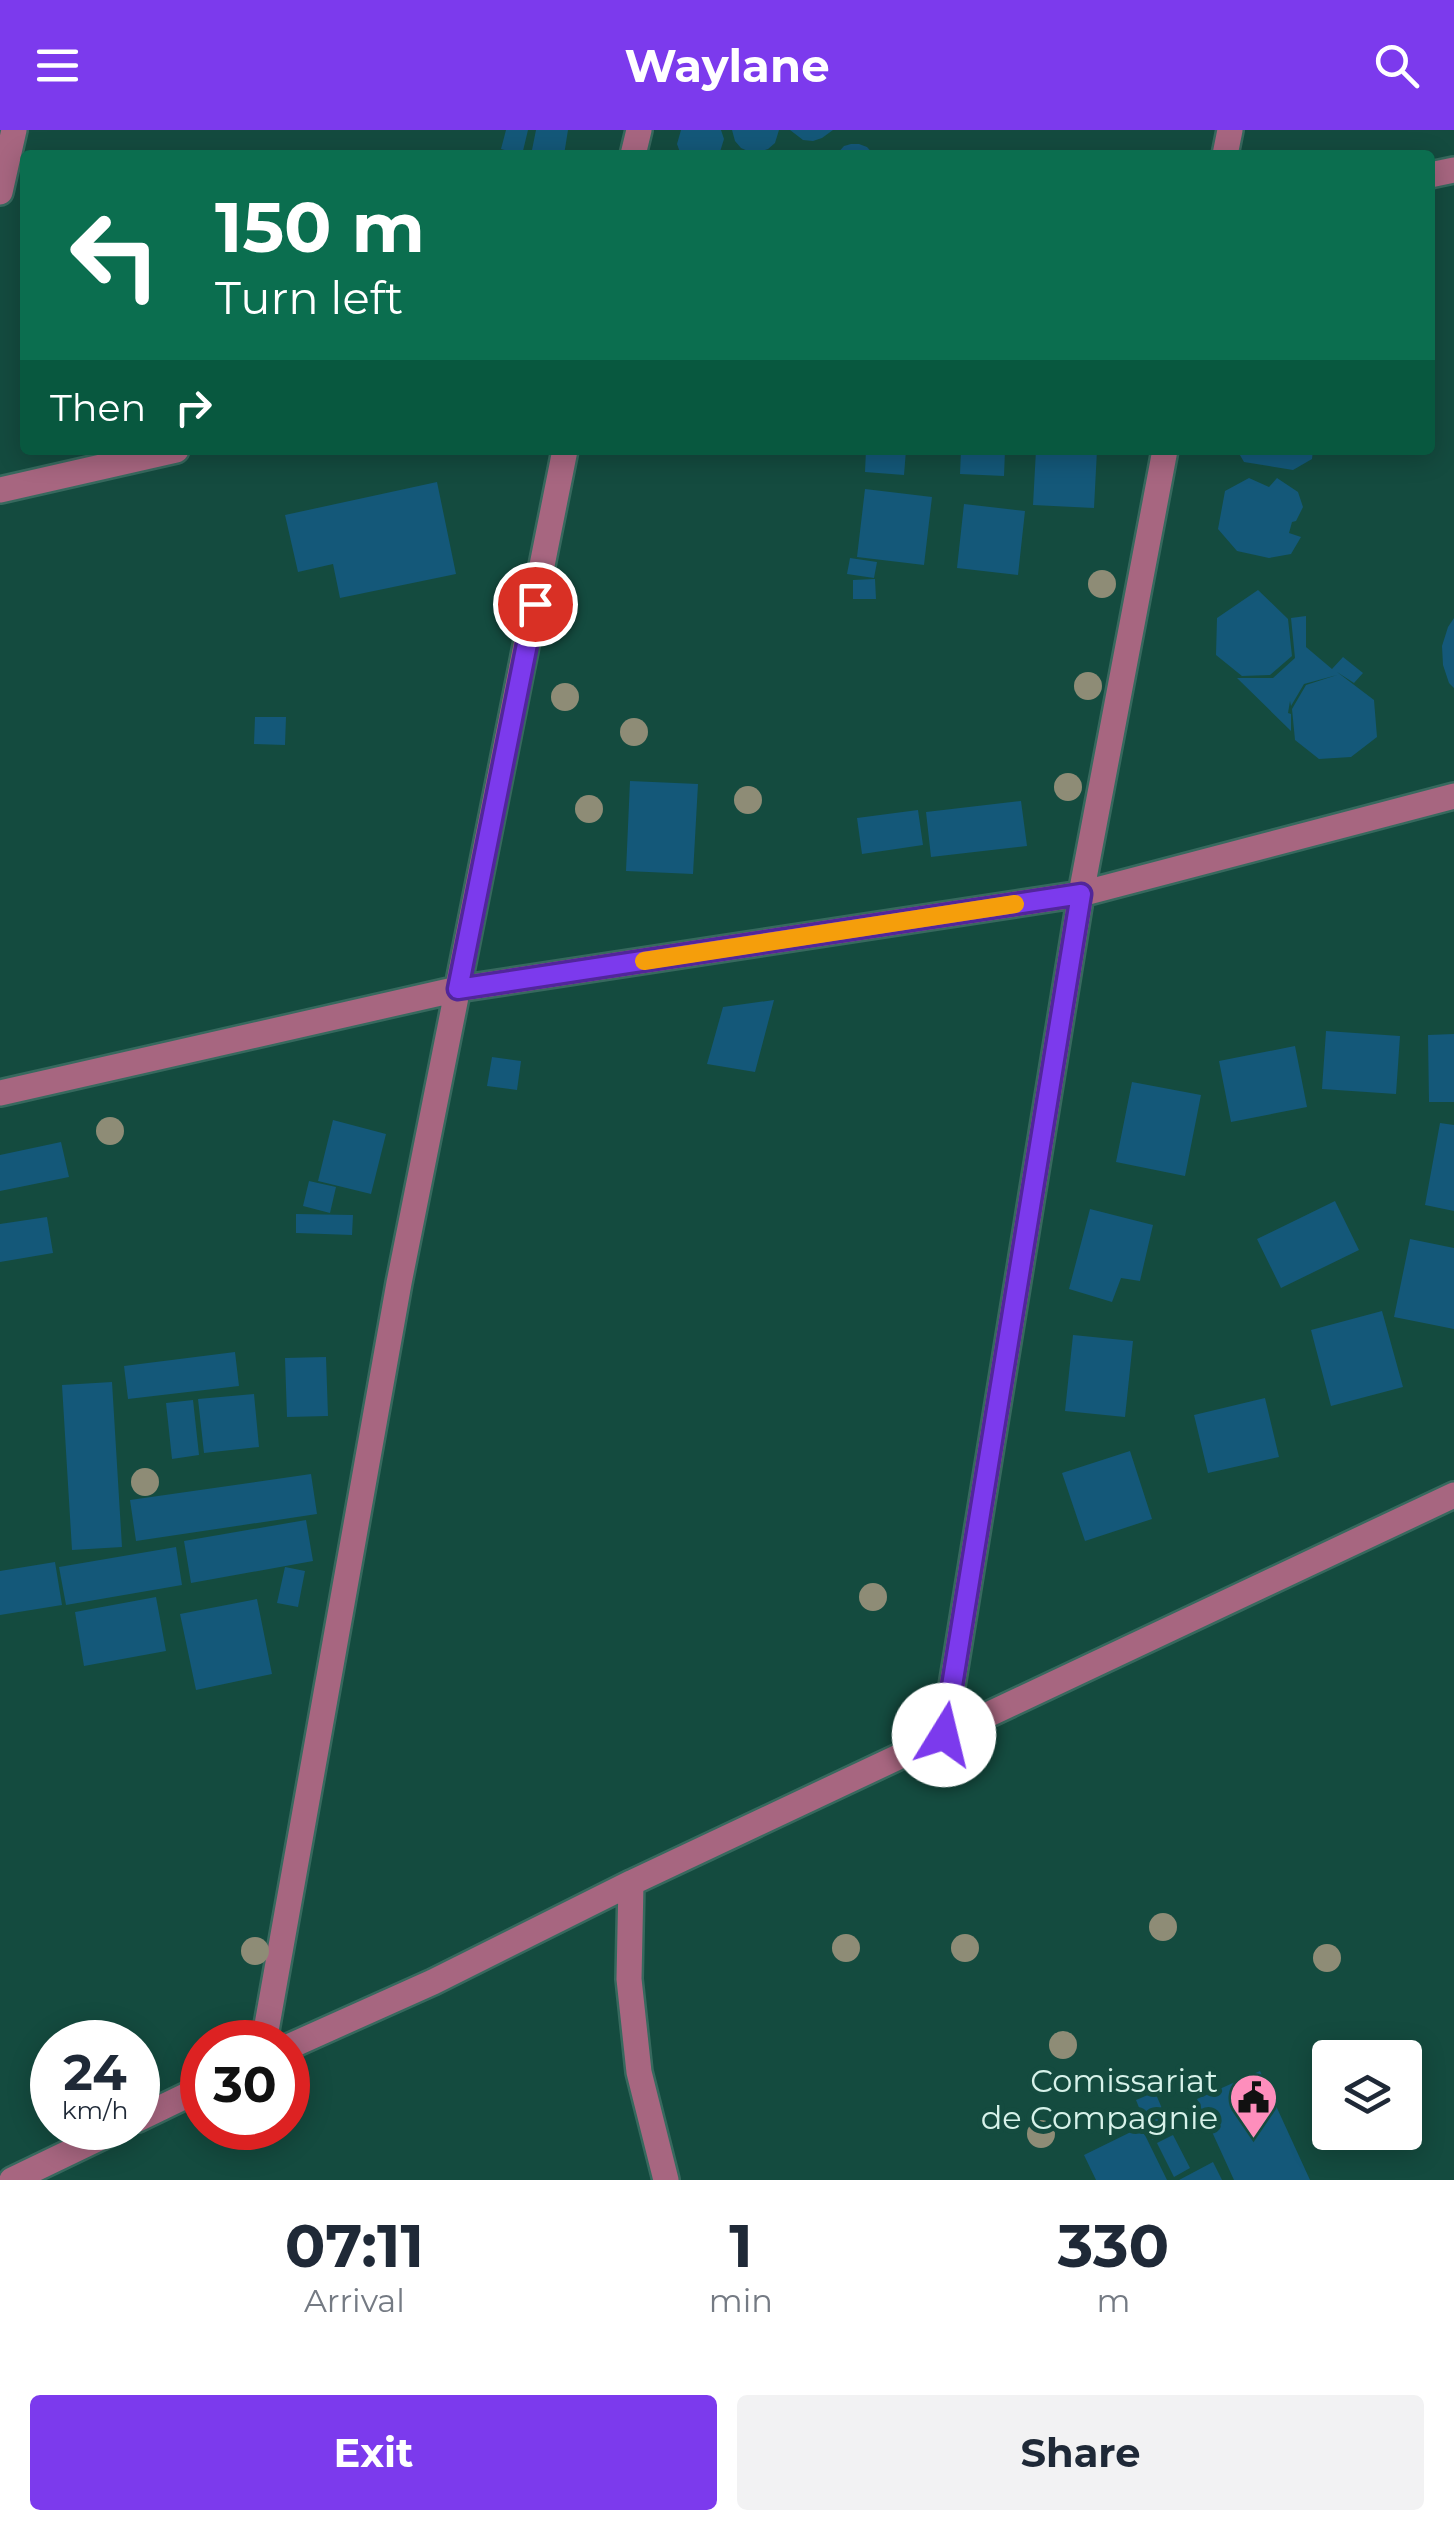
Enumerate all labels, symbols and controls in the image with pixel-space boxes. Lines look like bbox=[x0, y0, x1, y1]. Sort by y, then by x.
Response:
icon: menu bbox=[30, 38, 85, 93]
text: Waylane bbox=[624, 38, 830, 93]
icon: search bbox=[1369, 38, 1424, 93]
text: 150 m bbox=[215, 184, 425, 270]
icon: left bbox=[50, 190, 180, 320]
text: Turn left bbox=[215, 270, 403, 325]
icon: right bbox=[166, 380, 221, 435]
text: Then bbox=[50, 384, 146, 431]
pin bbox=[493, 562, 578, 647]
icon: arrive bbox=[508, 577, 563, 632]
position arrow bbox=[892, 1683, 996, 1787]
speed limit sign: 30 bbox=[180, 2020, 310, 2150]
map controls bbox=[1312, 2040, 1422, 2150]
button: layers bbox=[1312, 2040, 1422, 2150]
text: 24 bbox=[63, 2042, 127, 2103]
place label: Comissariat de Compagnie bbox=[981, 2061, 1218, 2137]
public building icon: Comissariat de Compagnie bbox=[1227, 2072, 1279, 2140]
text: km/h bbox=[62, 2095, 128, 2125]
text: 07:11 bbox=[285, 2209, 424, 2282]
text: 1 bbox=[729, 2209, 753, 2282]
text: 330 bbox=[1058, 2209, 1169, 2282]
text: Arrival bbox=[304, 2281, 405, 2320]
text: min bbox=[709, 2281, 773, 2320]
text: m bbox=[1097, 2281, 1130, 2320]
button: Exit bbox=[30, 2395, 717, 2510]
button: Share bbox=[737, 2395, 1424, 2510]

